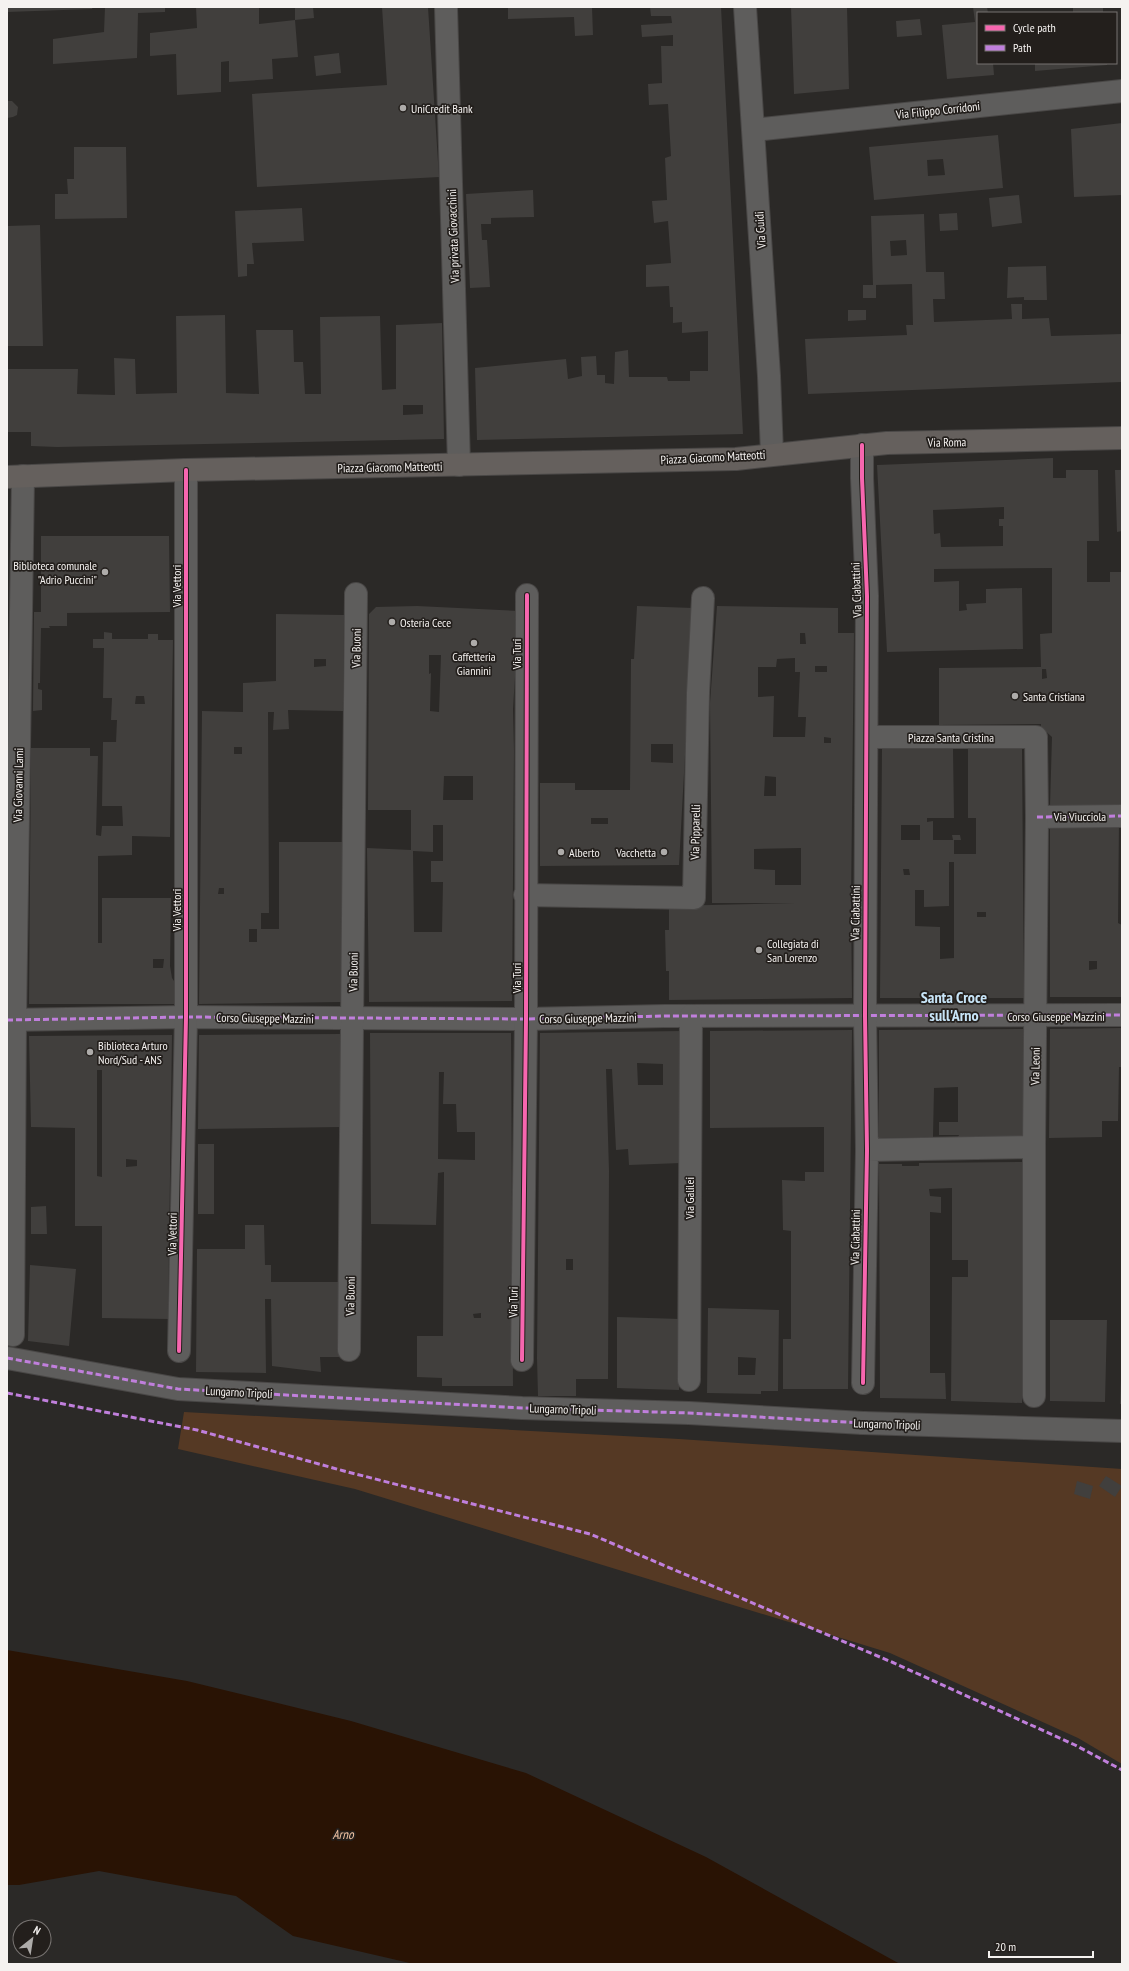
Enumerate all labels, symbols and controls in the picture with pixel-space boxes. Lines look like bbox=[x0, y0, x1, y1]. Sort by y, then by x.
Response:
legend bbox=[977, 12, 1117, 64]
text: Cycle path bbox=[1013, 20, 1056, 35]
text: Path bbox=[1013, 40, 1031, 55]
street label: Via Filippo Corridoni bbox=[894, 98, 981, 122]
place label: UniCredit Bank bbox=[411, 101, 473, 116]
marker: UniCredit Bank bbox=[398, 103, 408, 113]
street label: Via privata Giovacchini bbox=[444, 189, 462, 284]
street label: Via Guidi bbox=[751, 211, 769, 250]
street label: Via Roma bbox=[927, 434, 967, 450]
street label: Piazza Giacomo Matteotti bbox=[660, 447, 766, 467]
street label: Piazza Giacomo Matteotti bbox=[337, 459, 443, 475]
place label: Biblioteca comunale "Adrio Puccini" bbox=[13, 558, 97, 587]
street label: Via Ciabattini bbox=[848, 562, 864, 619]
street label: Via Vettori bbox=[169, 565, 184, 608]
marker: Biblioteca comunale "Adrio Puccini" bbox=[100, 567, 110, 577]
place label: Osteria Cece bbox=[400, 615, 451, 630]
marker: Osteria Cece bbox=[387, 617, 397, 627]
street label: Via Buoni bbox=[348, 628, 364, 669]
marker: Caffetteria Giannini bbox=[469, 638, 479, 648]
street label: Via Turi bbox=[509, 639, 524, 670]
place label: Caffetteria Giannini bbox=[452, 649, 496, 678]
place label: Santa Cristiana bbox=[1023, 689, 1085, 704]
marker: Santa Cristiana bbox=[1010, 691, 1020, 701]
street label: Piazza Santa Cristina bbox=[908, 730, 994, 745]
street label: Via Giovanni Lami bbox=[10, 748, 26, 823]
street label: Via Pipparelli bbox=[687, 804, 703, 861]
street label: Via Viucciola bbox=[1053, 809, 1106, 824]
place label: Alberto bbox=[569, 845, 600, 860]
place label: Vacchetta bbox=[615, 845, 656, 860]
marker: Alberto bbox=[556, 847, 566, 857]
marker: Vacchetta bbox=[659, 847, 669, 857]
street label: Via Ciabattini bbox=[847, 885, 863, 942]
street label: Via Vettori bbox=[169, 889, 184, 932]
place label: Collegiata di San Lorenzo bbox=[767, 936, 819, 965]
marker: Collegiata di San Lorenzo bbox=[754, 945, 764, 955]
street label: Via Buoni bbox=[345, 952, 361, 993]
street label: Via Turi bbox=[509, 963, 524, 994]
district label: Santa Croce sull'Arno bbox=[921, 987, 987, 1025]
street label: Corso Giuseppe Mazzini bbox=[1007, 1009, 1105, 1024]
street label: Corso Giuseppe Mazzini bbox=[216, 1010, 314, 1026]
street label: Corso Giuseppe Mazzini bbox=[539, 1010, 637, 1026]
place label: Biblioteca Arturo Nord/Sud - ANS bbox=[98, 1038, 168, 1067]
marker: Biblioteca Arturo Nord/Sud - ANS bbox=[85, 1047, 95, 1057]
street label: Via Leoni bbox=[1027, 1047, 1043, 1086]
street label: Via Galilei bbox=[682, 1177, 697, 1220]
street label: Via Ciabattini bbox=[847, 1209, 863, 1266]
street label: Via Vettori bbox=[164, 1213, 180, 1256]
street label: Via Buoni bbox=[342, 1276, 358, 1317]
street label: Via Turi bbox=[505, 1287, 521, 1318]
street label: Lungarno Tripoli bbox=[205, 1383, 273, 1401]
street label: Lungarno Tripoli bbox=[529, 1400, 597, 1418]
street label: Lungarno Tripoli bbox=[853, 1415, 921, 1433]
water label: Arno bbox=[332, 1826, 355, 1843]
north arrow bbox=[12, 1919, 52, 1959]
text: N bbox=[31, 1923, 43, 1938]
scale bar bbox=[989, 1933, 1093, 1959]
text: 20 m bbox=[995, 1939, 1016, 1954]

